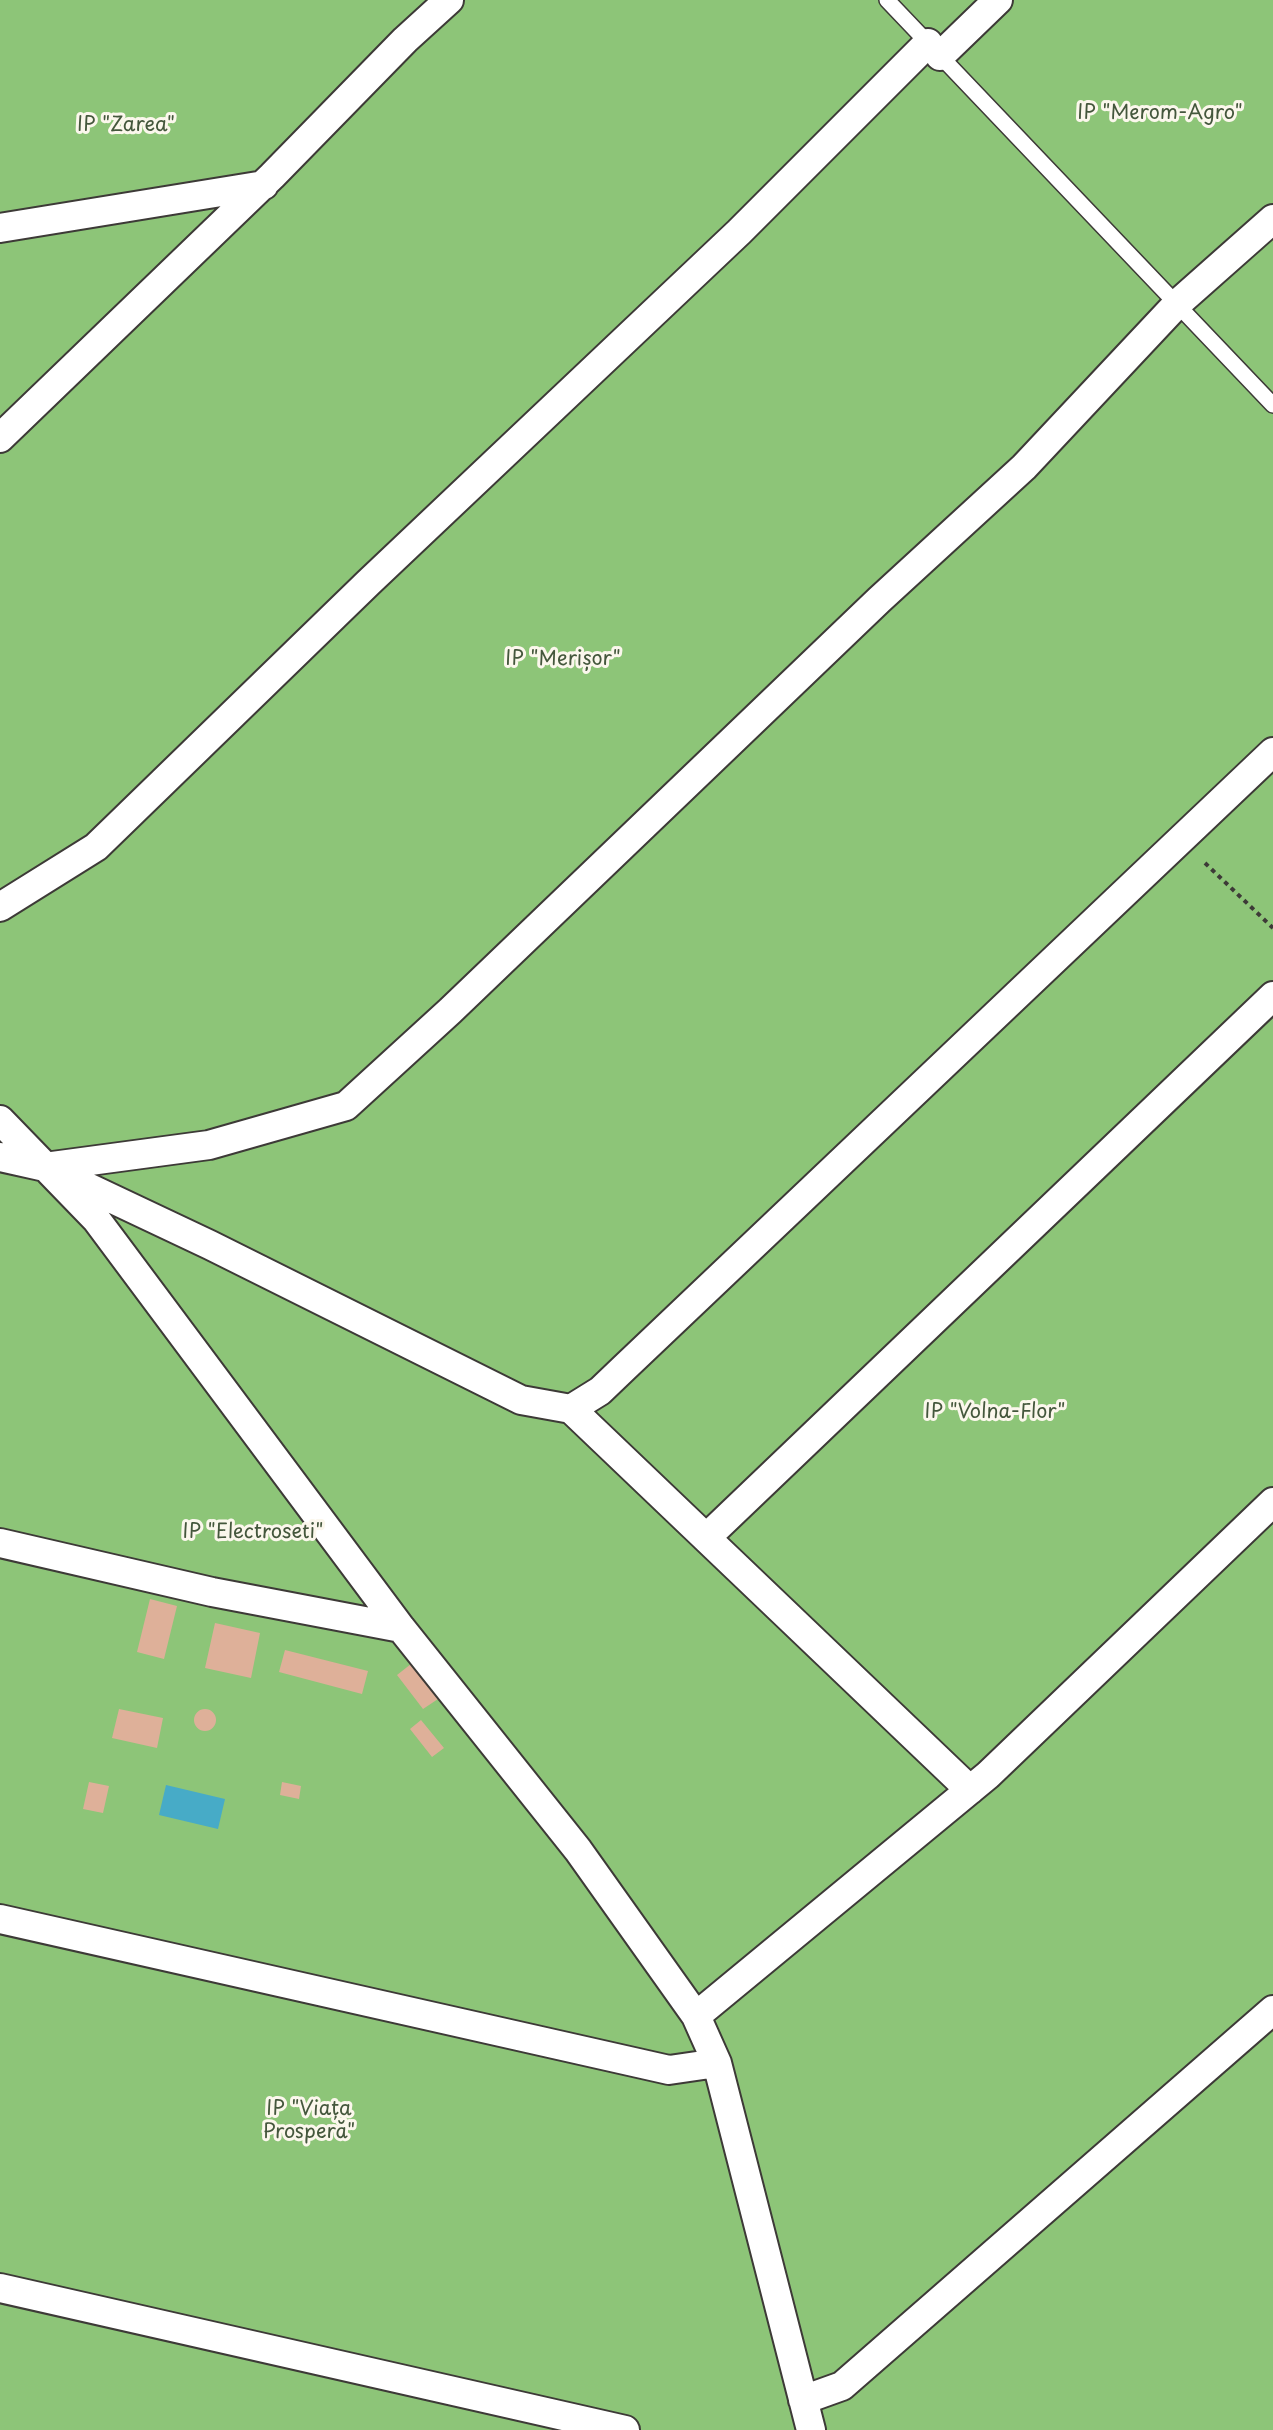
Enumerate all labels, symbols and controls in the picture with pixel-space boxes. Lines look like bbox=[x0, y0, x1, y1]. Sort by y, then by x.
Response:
park label: IP "Merom-Agro" bbox=[1077, 101, 1243, 125]
park label: IP "Zarea" bbox=[77, 113, 175, 137]
park label: IP "Merișor" bbox=[505, 647, 621, 671]
park label: IP "Volna-Flor" bbox=[925, 1400, 1065, 1424]
park label: IP "Electroseti" bbox=[183, 1520, 323, 1544]
park label: IP "Viața Prosperă" bbox=[263, 2097, 355, 2144]

